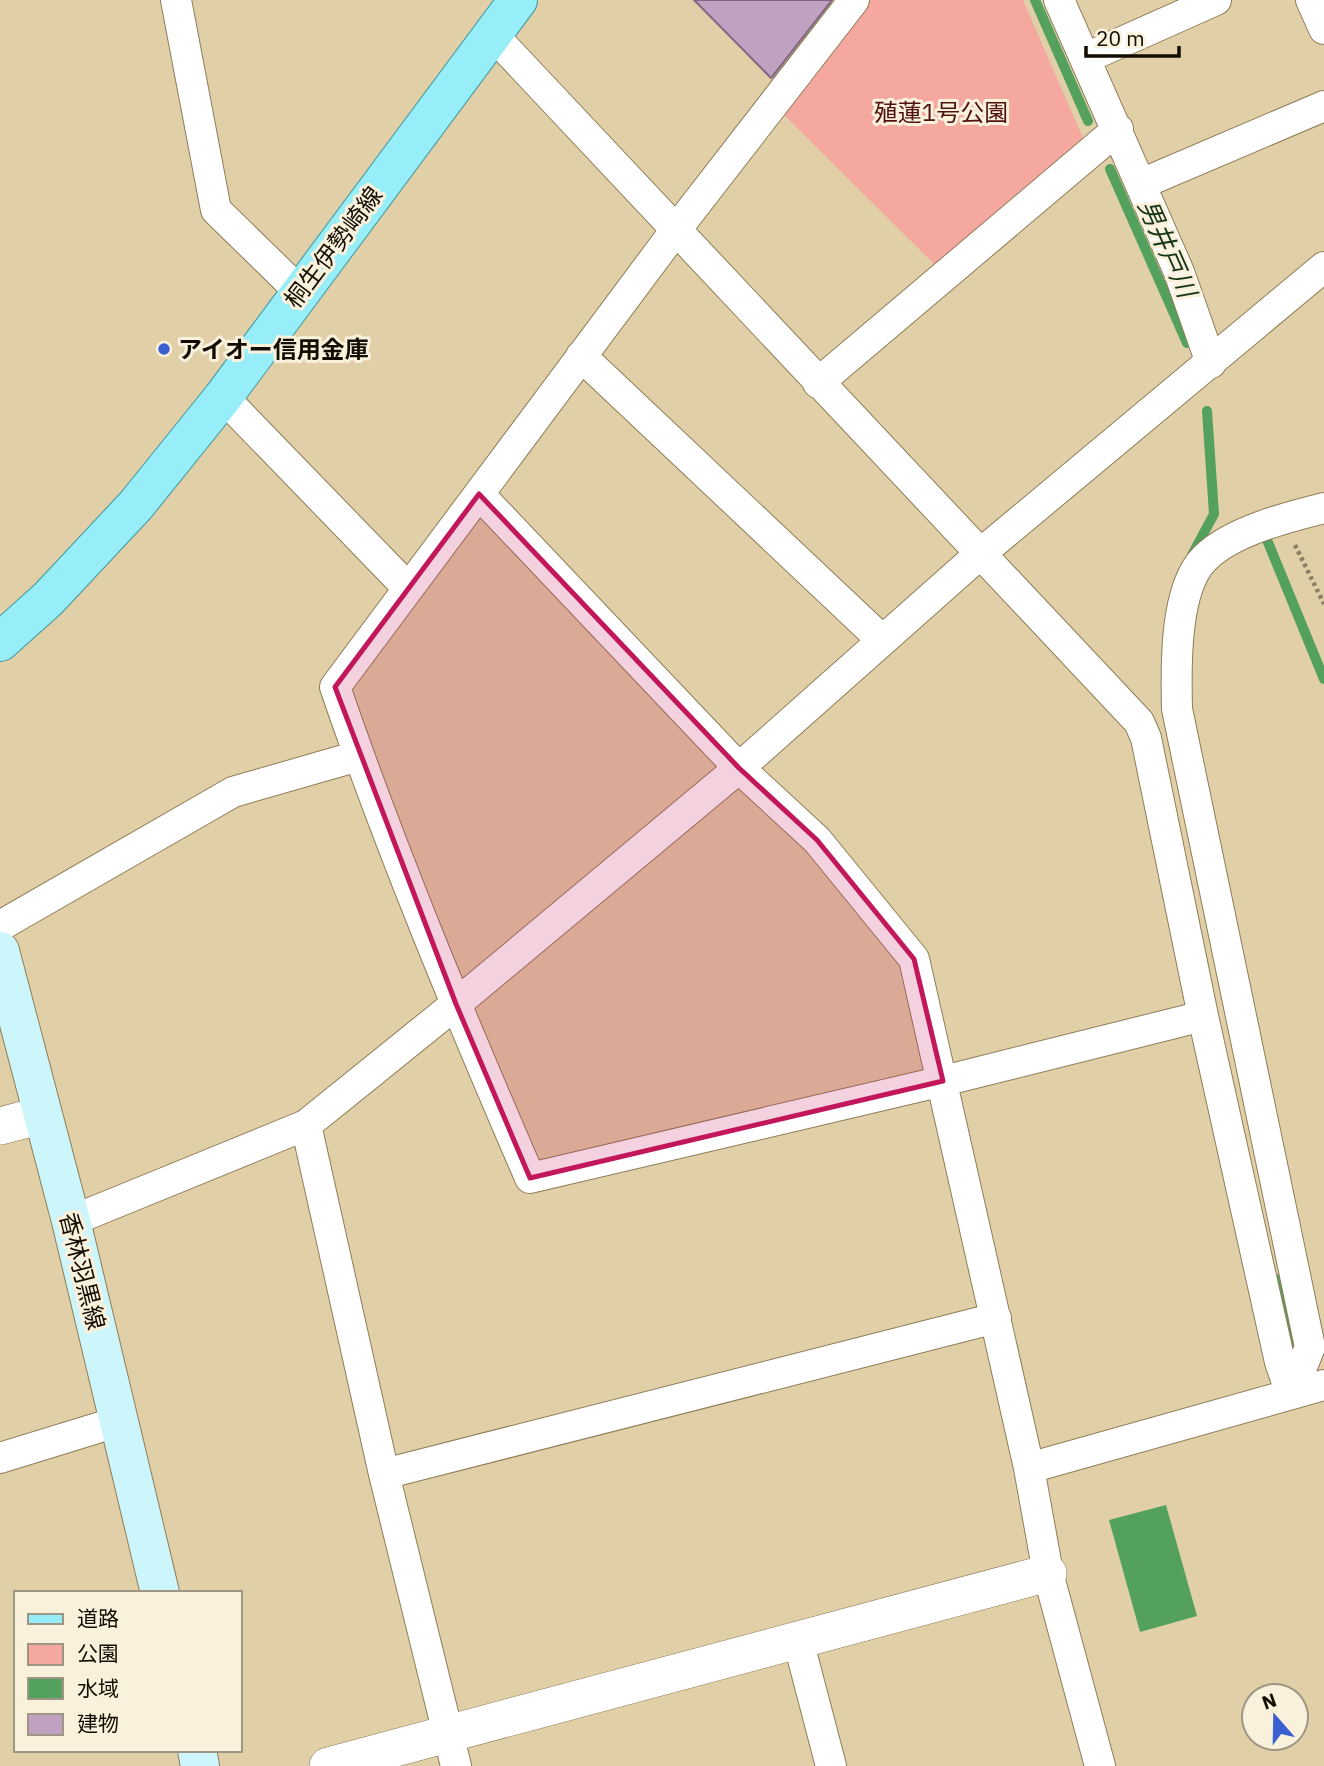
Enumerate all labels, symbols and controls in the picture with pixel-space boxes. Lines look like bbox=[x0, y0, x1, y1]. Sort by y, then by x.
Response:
scale bar bbox=[1086, 14, 1179, 58]
text: 20 m bbox=[1096, 24, 1145, 52]
park label: 殖蓮1号公園 bbox=[874, 96, 1008, 128]
street label: 桐生伊勢崎線 bbox=[277, 180, 389, 314]
water label: 男井戸川 bbox=[1131, 194, 1206, 305]
place label: アイオー信用金庫 bbox=[178, 333, 369, 365]
marker: アイオー信用金庫 bbox=[156, 341, 172, 357]
street label: 香林羽黒線 bbox=[53, 1209, 113, 1333]
legend bbox=[14, 1591, 242, 1752]
text: 道路 bbox=[77, 1604, 119, 1632]
text: 公園 bbox=[77, 1639, 119, 1667]
text: 水域 bbox=[77, 1674, 119, 1702]
north arrow bbox=[1240, 1682, 1310, 1752]
text: N bbox=[1259, 1687, 1280, 1715]
text: 建物 bbox=[77, 1709, 119, 1737]

